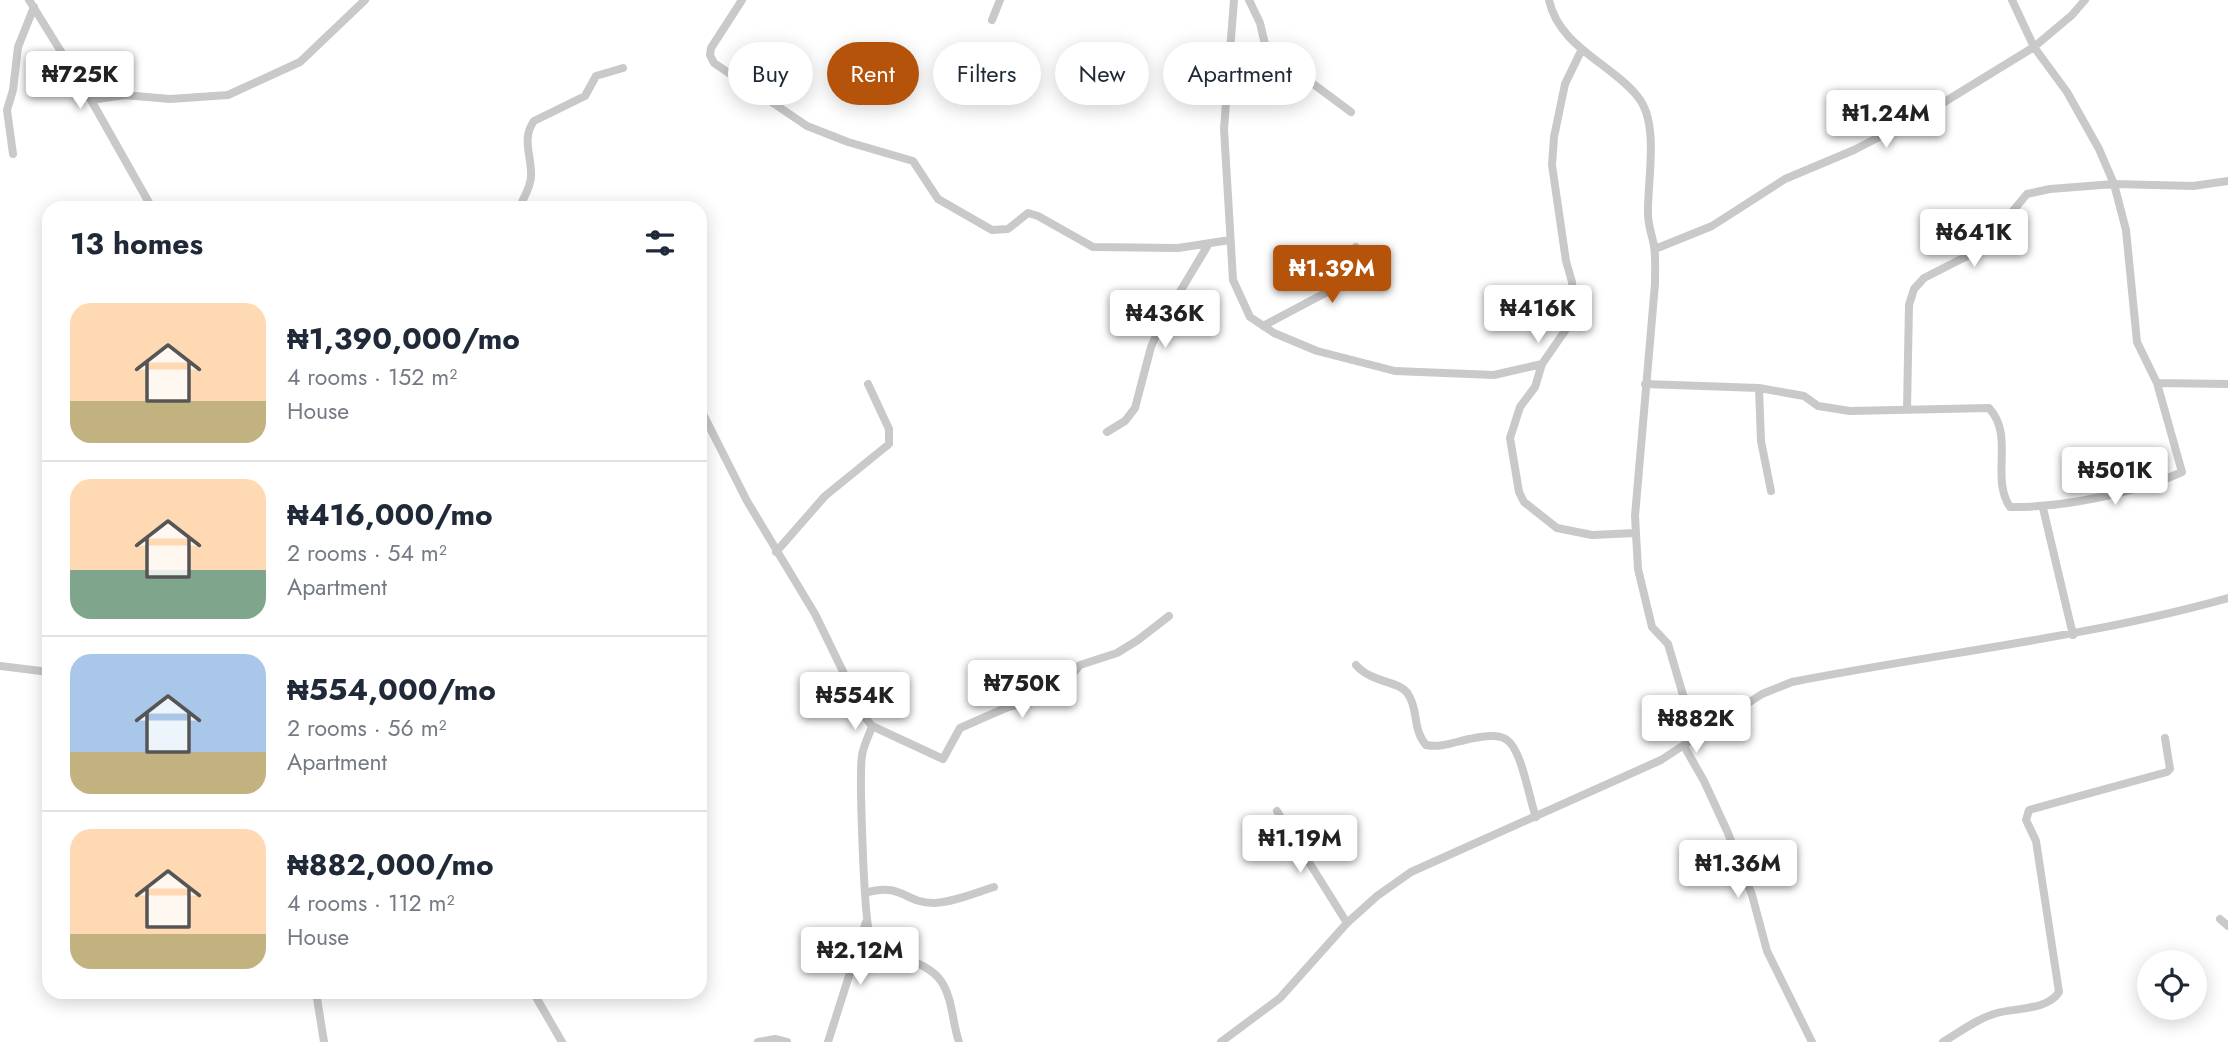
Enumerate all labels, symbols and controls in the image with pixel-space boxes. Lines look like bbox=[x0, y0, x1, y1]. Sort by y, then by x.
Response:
chip: Buy bbox=[728, 42, 813, 105]
chip: Rent bbox=[827, 42, 919, 105]
chip: Filters bbox=[933, 42, 1041, 105]
chip: New bbox=[1055, 42, 1149, 105]
chip: Apartment bbox=[1163, 42, 1316, 105]
pin: ₦725K bbox=[31, 52, 129, 111]
text: ₦725K bbox=[42, 57, 118, 91]
pin: ₦1.24M bbox=[1829, 90, 1943, 150]
text: ₦1.24M bbox=[1842, 96, 1930, 130]
pin: ₦641K bbox=[1925, 210, 2023, 269]
text: ₦641K bbox=[1936, 215, 2012, 249]
text: 13 homes bbox=[70, 222, 203, 265]
icon: filters bbox=[641, 224, 679, 262]
pin: ₦1.39M bbox=[1275, 246, 1389, 305]
text: ₦1.39M bbox=[1289, 251, 1375, 285]
pin: ₦416K bbox=[1489, 286, 1587, 345]
pin: ₦436K bbox=[1116, 290, 1214, 350]
text: ₦416K bbox=[1500, 291, 1576, 325]
text: ₦436K bbox=[1126, 296, 1204, 330]
text: ₦1,390,000/mo bbox=[287, 317, 520, 360]
icon: home bbox=[126, 331, 210, 415]
text: 4 rooms · 152 m² bbox=[287, 360, 457, 394]
text: House bbox=[287, 394, 349, 428]
pin: ₦501K bbox=[2066, 448, 2164, 507]
text: ₦501K bbox=[2078, 453, 2152, 487]
text: ₦416,000/mo bbox=[287, 493, 493, 536]
icon: home bbox=[126, 507, 210, 591]
text: 2 rooms · 54 m² bbox=[287, 536, 447, 570]
text: Apartment bbox=[287, 570, 387, 604]
pin: ₦750K bbox=[973, 660, 1071, 720]
text: ₦750K bbox=[984, 666, 1060, 700]
text: ₦554,000/mo bbox=[287, 668, 496, 711]
pin: ₦554K bbox=[806, 672, 904, 732]
text: ₦554K bbox=[816, 678, 894, 712]
icon: home bbox=[126, 682, 210, 766]
pin: ₦882K bbox=[1647, 696, 1745, 755]
text: ₦882K bbox=[1658, 701, 1734, 735]
text: 2 rooms · 56 m² bbox=[287, 711, 447, 745]
text: Apartment bbox=[287, 745, 387, 779]
pin: ₦1.19M bbox=[1243, 816, 1357, 875]
text: ₦1.19M bbox=[1258, 821, 1342, 855]
pin: ₦1.36M bbox=[1681, 841, 1795, 900]
text: ₦882,000/mo bbox=[287, 843, 494, 886]
text: ₦1.36M bbox=[1695, 846, 1781, 880]
icon: home bbox=[126, 857, 210, 941]
text: 4 rooms · 112 m² bbox=[287, 886, 454, 920]
text: House bbox=[287, 920, 349, 954]
pin: ₦2.12M bbox=[803, 928, 917, 987]
text: ₦2.12M bbox=[817, 933, 903, 967]
map controls bbox=[2137, 950, 2207, 1020]
button: locate bbox=[2137, 950, 2207, 1020]

